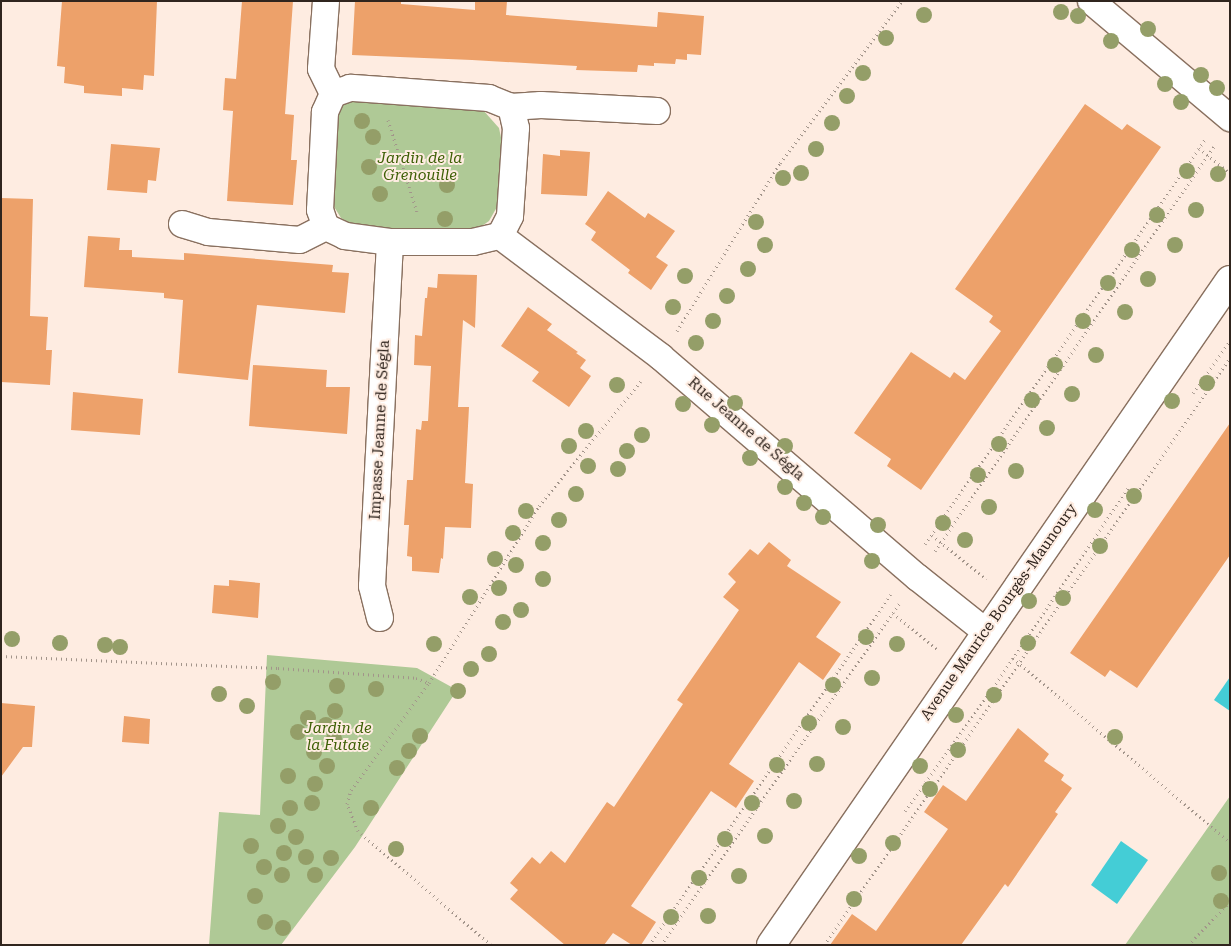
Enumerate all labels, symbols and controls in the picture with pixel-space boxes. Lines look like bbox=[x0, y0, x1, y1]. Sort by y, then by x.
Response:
park label: Jardin de la Grenouille bbox=[378, 149, 462, 184]
street label: Impasse Jeanne de Ségla bbox=[366, 340, 394, 520]
street label: Rue Jeanne de Ségla bbox=[684, 374, 808, 484]
street label: Avenue Maurice Bourgès-Maunoury bbox=[917, 500, 1081, 724]
park label: Jardin de la Futaie bbox=[304, 719, 372, 754]

